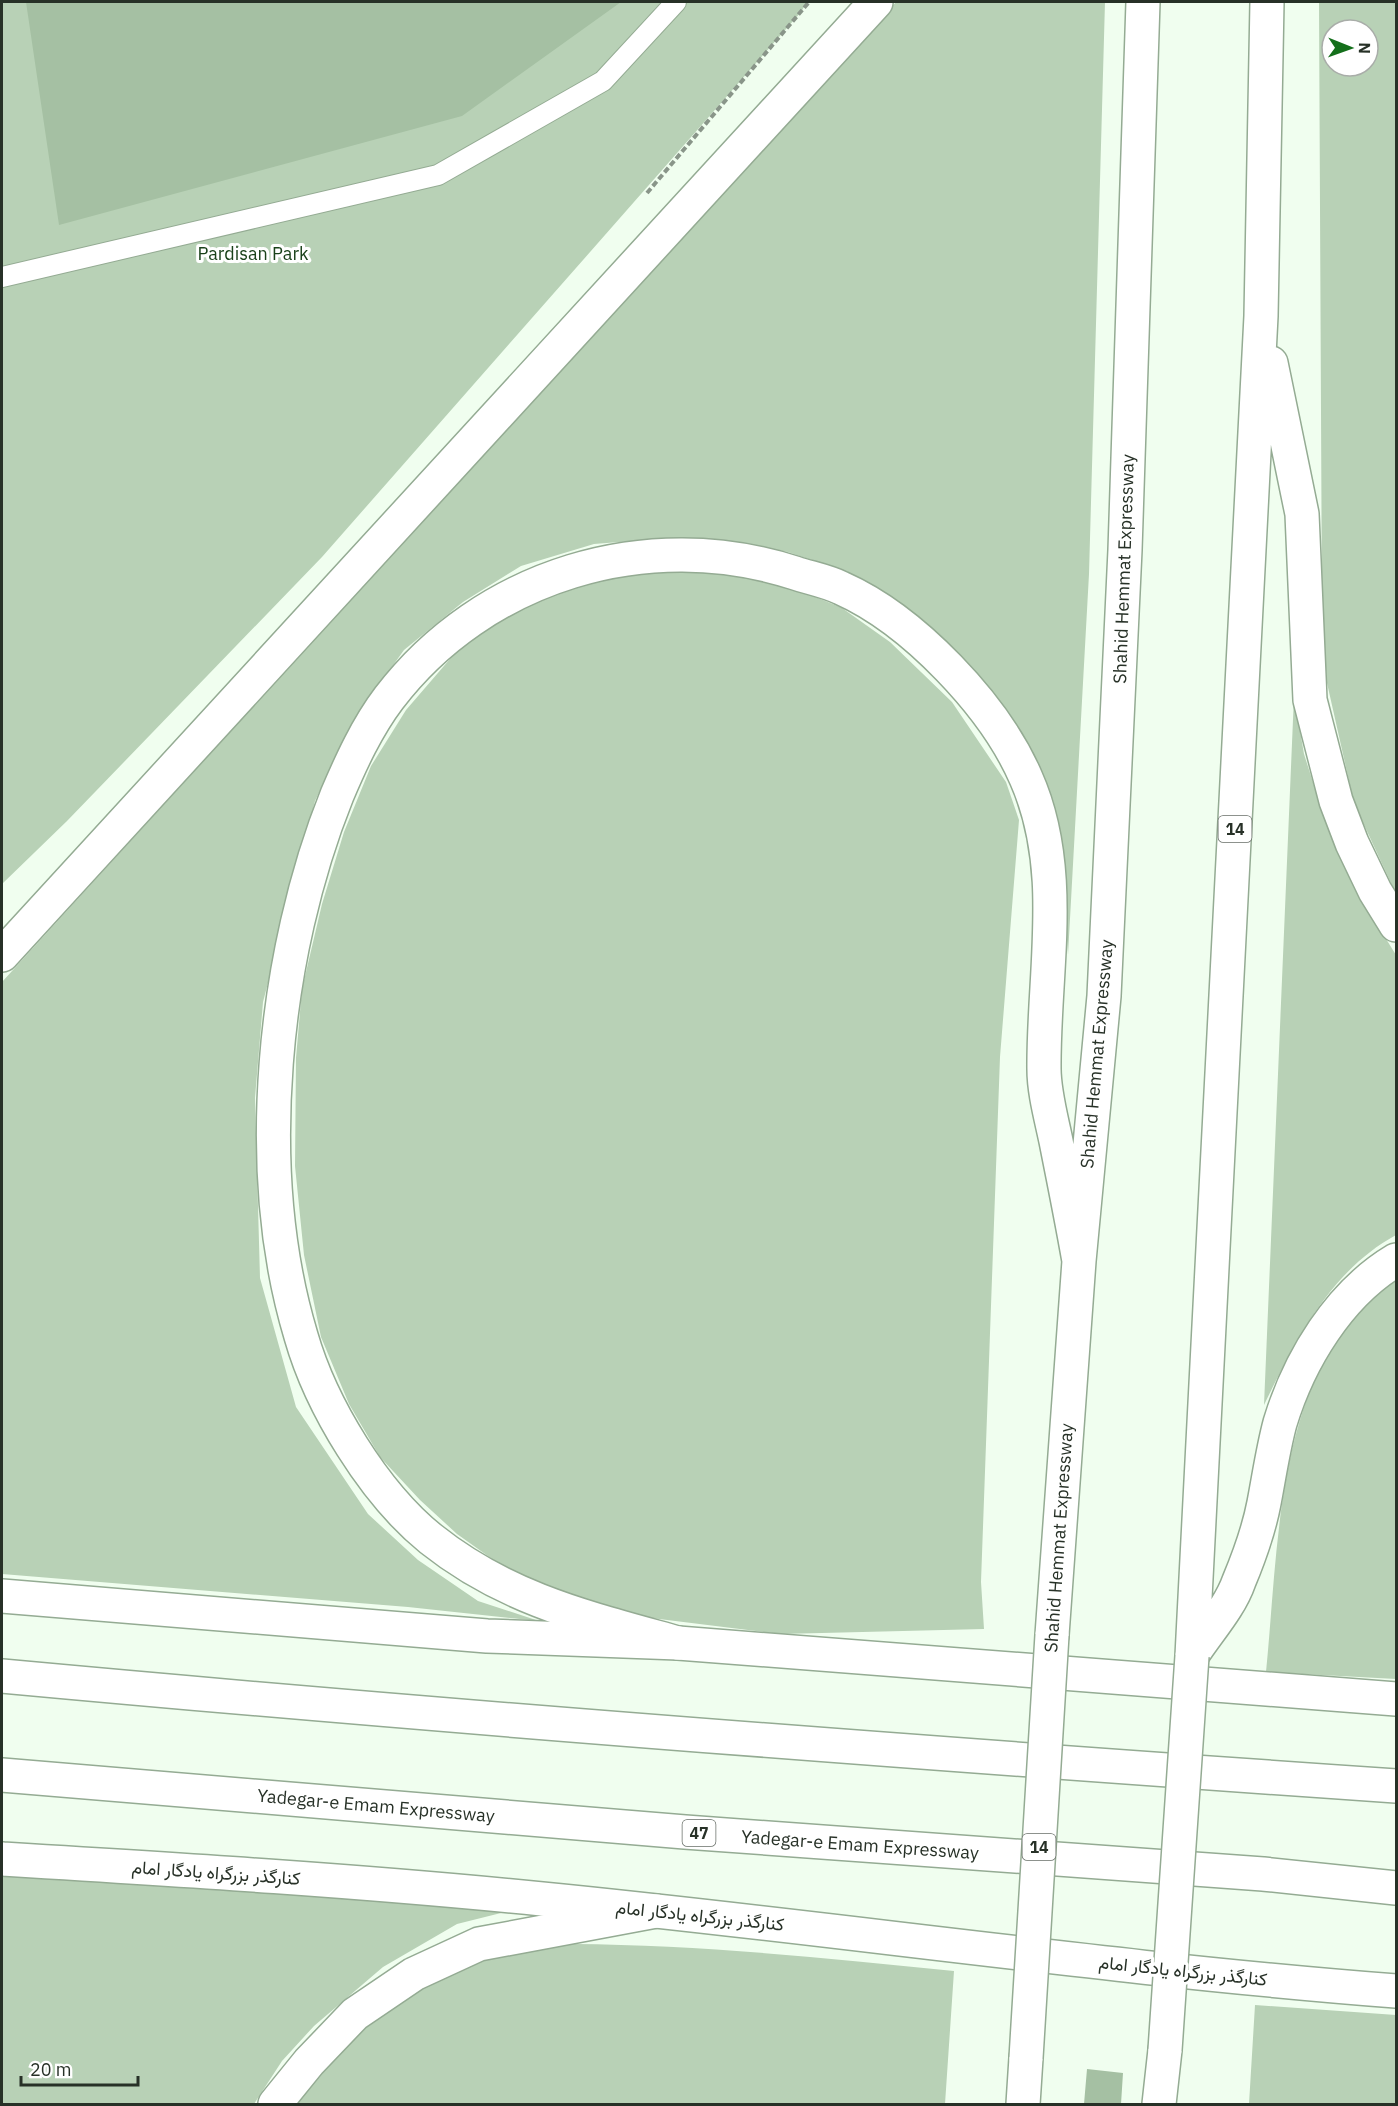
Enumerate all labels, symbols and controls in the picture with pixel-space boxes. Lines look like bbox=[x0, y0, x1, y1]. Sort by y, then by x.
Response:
north arrow bbox=[1320, 18, 1380, 78]
text: N bbox=[1355, 42, 1375, 54]
park label: Pardisan Park bbox=[197, 242, 309, 265]
street label: Shahid Hemmat Expressway bbox=[1108, 454, 1139, 684]
road number: 14 bbox=[1218, 816, 1252, 842]
street label: Shahid Hemmat Expressway bbox=[1075, 938, 1118, 1169]
street label: Shahid Hemmat Expressway bbox=[1039, 1423, 1078, 1653]
street label: Yadegar-e Emam Expressway bbox=[256, 1784, 496, 1827]
road number: 47 bbox=[682, 1820, 716, 1846]
street label: Yadegar-e Emam Expressway bbox=[740, 1825, 980, 1864]
road number: 14 bbox=[1022, 1834, 1056, 1860]
street label: کنارگذر بزرگراه یادگار امام bbox=[131, 1855, 301, 1891]
street label: کنارگذر بزرگراه یادگار امام bbox=[615, 1895, 785, 1937]
street label: کنارگذر بزرگراه یادگار امام bbox=[1098, 1950, 1268, 1992]
scale bar bbox=[21, 2049, 138, 2087]
text: 20 m bbox=[30, 2058, 72, 2081]

